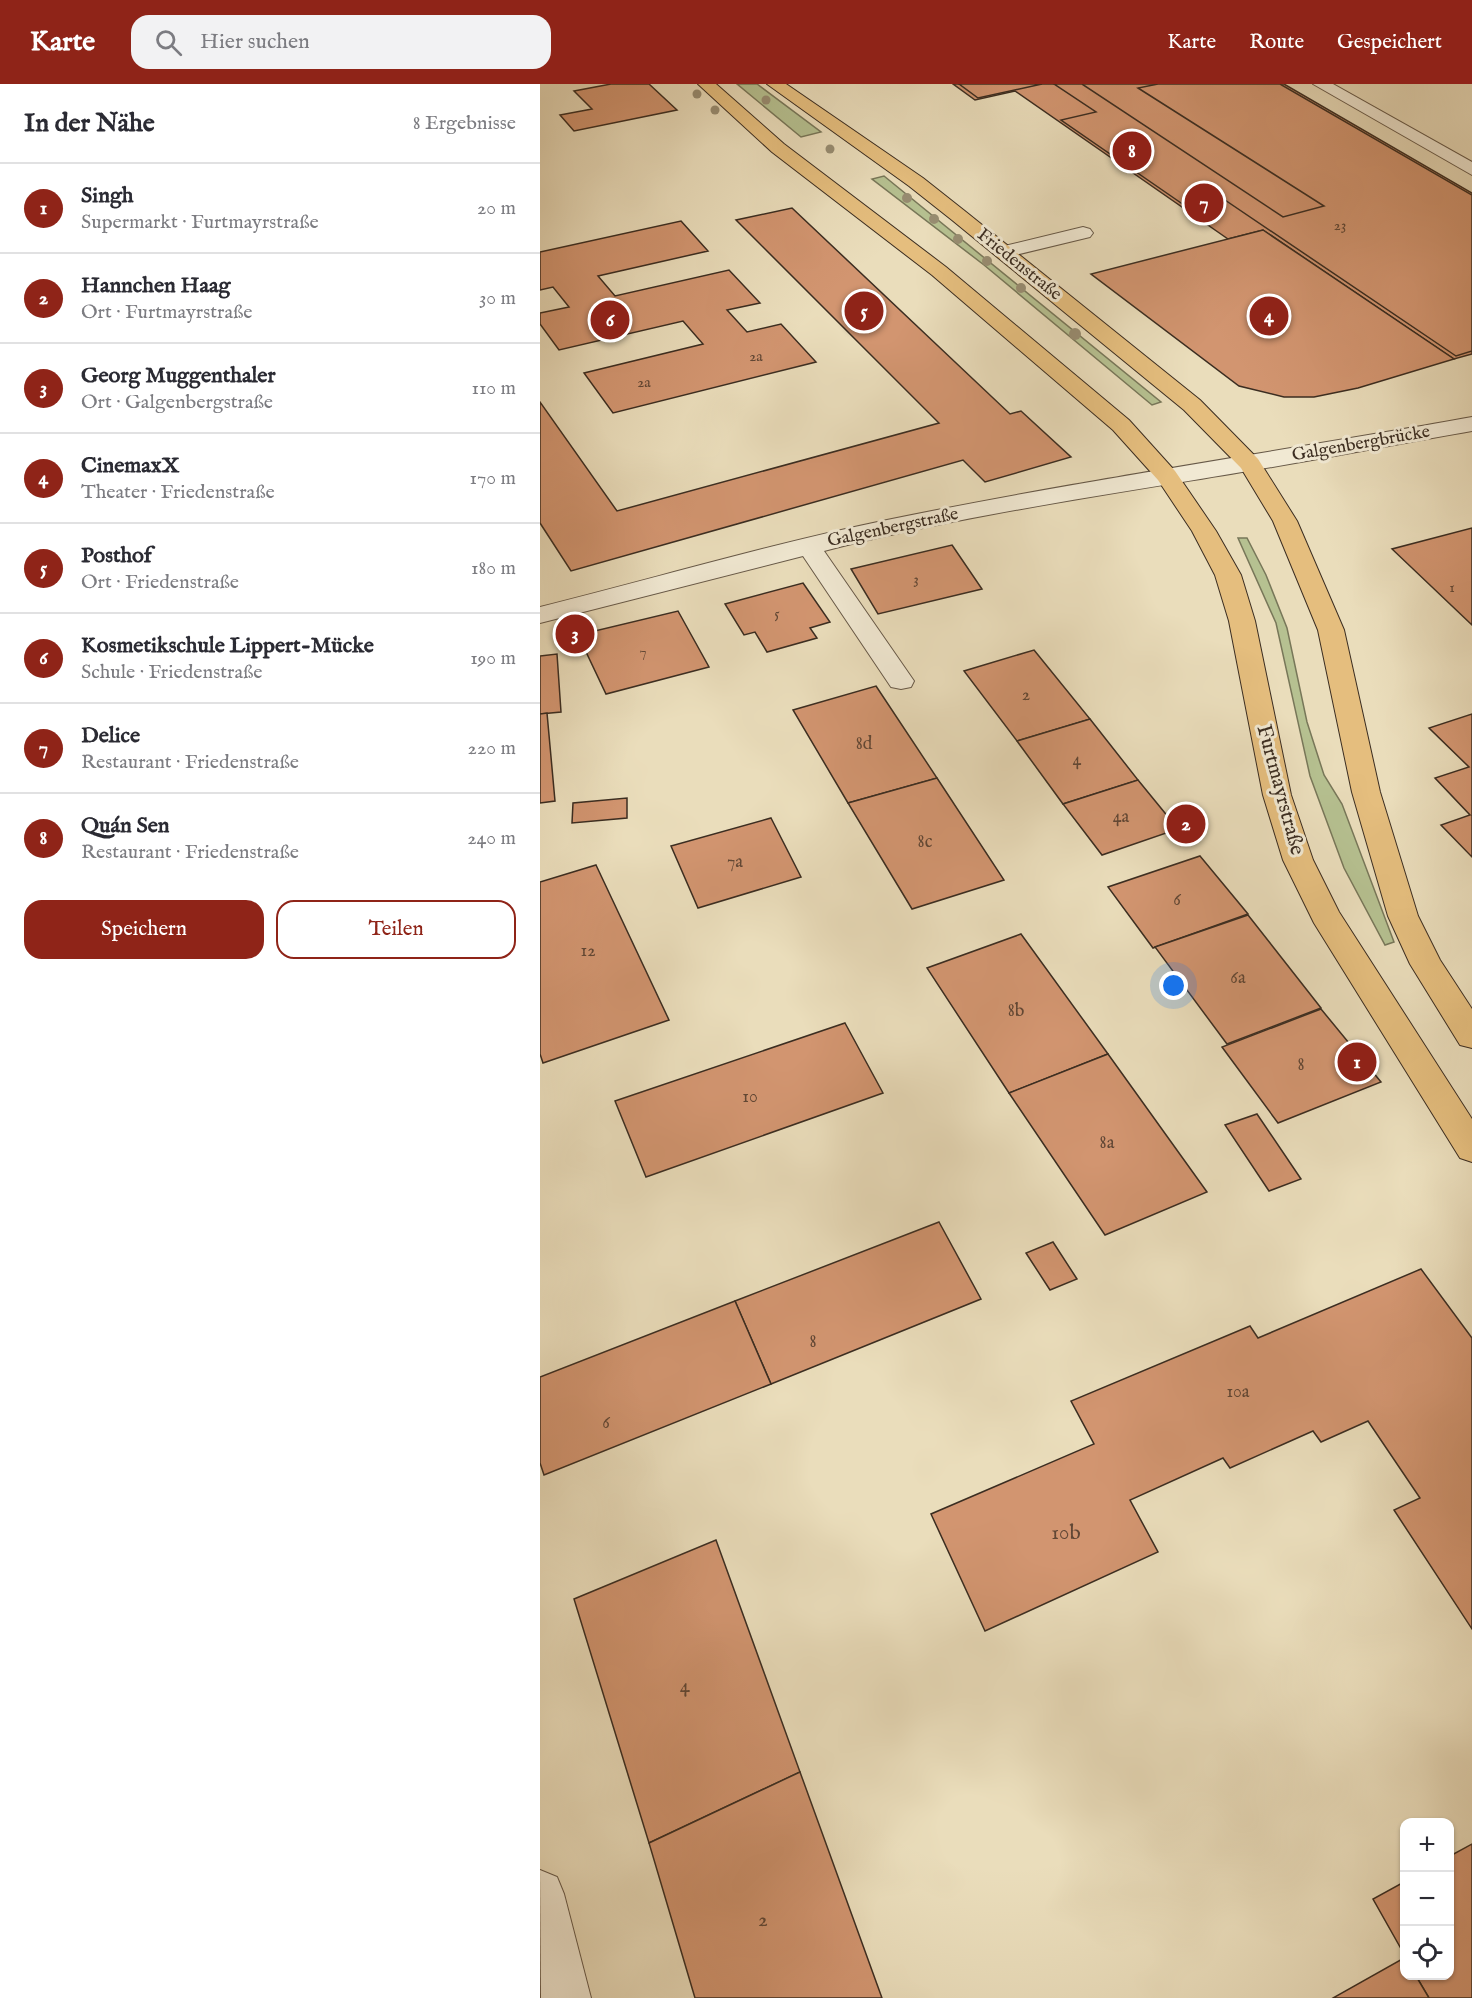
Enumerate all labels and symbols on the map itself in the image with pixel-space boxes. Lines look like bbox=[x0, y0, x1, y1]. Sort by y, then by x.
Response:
pin: 8 bbox=[1112, 128, 1152, 174]
pin: 7 bbox=[1184, 180, 1224, 226]
house number: 23 bbox=[1334, 216, 1346, 235]
street label: Friedenstraße bbox=[972, 224, 1066, 306]
pin: 5 bbox=[844, 288, 884, 334]
pin: 4 bbox=[1250, 294, 1288, 338]
pin: 6 bbox=[590, 298, 630, 342]
house number: 2a bbox=[749, 347, 763, 366]
house number: 2a bbox=[637, 373, 651, 392]
street label: Galgenbergbrücke bbox=[1290, 421, 1432, 467]
street label: Galgenbergstraße bbox=[825, 503, 961, 553]
house number: 3 bbox=[913, 570, 919, 589]
house number: 1 bbox=[1449, 578, 1455, 597]
house number: 5 bbox=[774, 604, 780, 623]
pin: 3 bbox=[555, 612, 594, 656]
house number: 7 bbox=[639, 642, 647, 661]
house number: 2 bbox=[1022, 684, 1030, 707]
street label: Furtmayrstraße bbox=[1250, 722, 1310, 859]
house number: 8d bbox=[856, 733, 873, 756]
house number: 4 bbox=[1073, 749, 1082, 772]
pin: 2 bbox=[1166, 802, 1206, 846]
house number: 4a bbox=[1113, 806, 1130, 829]
house number: 8c bbox=[918, 831, 933, 854]
house number: 7a bbox=[727, 851, 743, 874]
house number: 6 bbox=[1173, 889, 1181, 912]
house number: 12 bbox=[580, 940, 596, 963]
house number: 6a bbox=[1230, 967, 1246, 990]
your location bbox=[1159, 971, 1188, 1000]
house number: 8b bbox=[1008, 1000, 1025, 1023]
pin: 1 bbox=[1338, 1040, 1376, 1084]
house number: 8 bbox=[1297, 1054, 1305, 1077]
house number: 10 bbox=[742, 1086, 758, 1109]
house number: 8a bbox=[1100, 1132, 1115, 1155]
house number: 8 bbox=[809, 1331, 817, 1354]
house number: 10a bbox=[1226, 1381, 1250, 1404]
house number: 6 bbox=[602, 1412, 610, 1435]
house number: 10b bbox=[1051, 1520, 1081, 1547]
house number: 4 bbox=[680, 1673, 691, 1700]
house number: 2 bbox=[758, 1907, 768, 1934]

